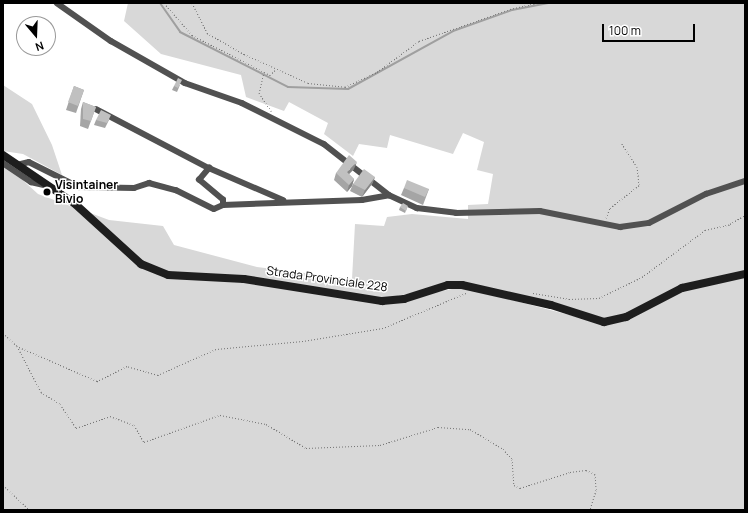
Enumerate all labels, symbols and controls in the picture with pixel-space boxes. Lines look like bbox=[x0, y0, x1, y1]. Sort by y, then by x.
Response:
north arrow bbox=[16, 16, 56, 56]
scale bar bbox=[604, 16, 697, 42]
text: 100 m bbox=[609, 22, 641, 39]
text: N bbox=[34, 38, 46, 55]
place label: Visintainer Bivio bbox=[55, 178, 118, 206]
marker: Visintainer Bivio bbox=[42, 187, 52, 197]
street label: Strada Provinciale 228 bbox=[265, 263, 389, 295]

